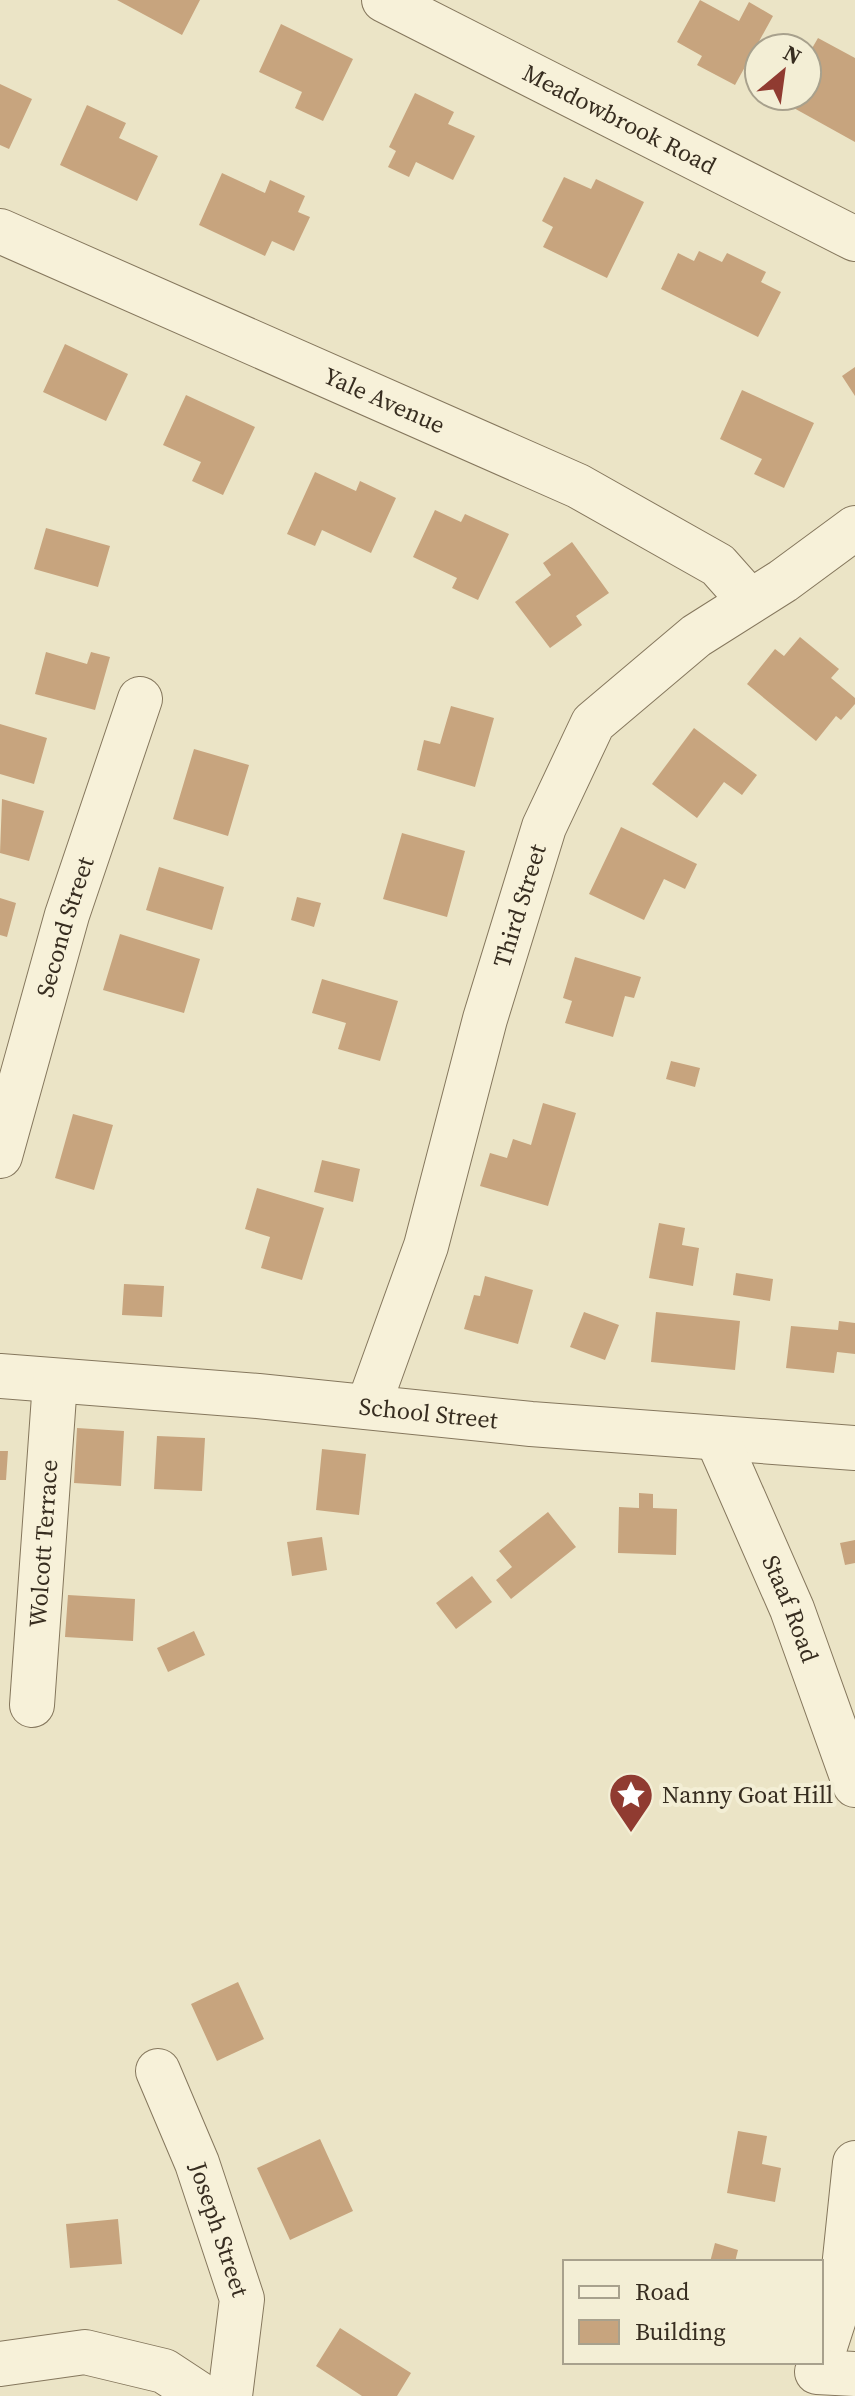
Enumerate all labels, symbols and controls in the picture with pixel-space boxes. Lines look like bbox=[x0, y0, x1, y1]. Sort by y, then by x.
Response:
north arrow bbox=[743, 32, 823, 112]
text: N bbox=[778, 38, 807, 72]
street label: Meadowbrook Road bbox=[517, 56, 722, 182]
street label: Yale Avenue bbox=[319, 359, 450, 441]
street label: Third Street bbox=[485, 840, 554, 971]
street label: Second Street bbox=[28, 852, 102, 1001]
street label: School Street bbox=[357, 1389, 499, 1437]
street label: Wolcott Terrace bbox=[21, 1458, 65, 1629]
street label: Staaf Road bbox=[754, 1550, 827, 1667]
place icon: Nanny Goat Hill bbox=[607, 1771, 655, 1834]
place label: Nanny Goat Hill bbox=[662, 1778, 833, 1811]
street label: Joseph Street bbox=[182, 2157, 257, 2301]
legend bbox=[563, 2260, 823, 2364]
text: Road bbox=[635, 2275, 690, 2308]
text: Building bbox=[635, 2315, 726, 2348]

